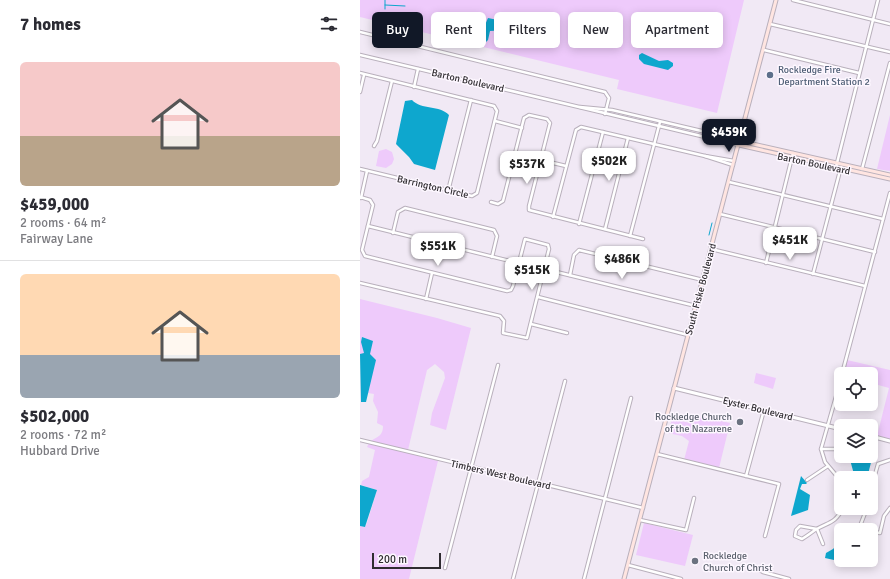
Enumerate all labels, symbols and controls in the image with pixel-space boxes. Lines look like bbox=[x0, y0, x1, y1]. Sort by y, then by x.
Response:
chip: Buy bbox=[372, 12, 423, 48]
chip: Rent bbox=[431, 12, 486, 48]
chip: Filters bbox=[494, 12, 560, 48]
chip: New bbox=[568, 12, 623, 48]
chip: Apartment bbox=[631, 12, 723, 48]
icon: filters bbox=[318, 13, 340, 35]
text: 7 homes bbox=[20, 14, 81, 35]
place label: Rockledge Fire Department Station 2 bbox=[778, 64, 870, 88]
street label: Barton Boulevard bbox=[430, 67, 505, 95]
marker: Rockledge Fire Department Station 2 bbox=[765, 70, 775, 80]
icon: home bbox=[144, 88, 216, 160]
pin: $459K bbox=[701, 119, 757, 153]
text: $459K bbox=[711, 124, 747, 140]
pin: $502K bbox=[581, 148, 637, 182]
street label: Barton Boulevard bbox=[776, 150, 851, 178]
pin: $537K bbox=[499, 151, 555, 185]
text: $502K bbox=[591, 153, 627, 169]
text: $537K bbox=[509, 156, 545, 172]
street label: Barrington Circle bbox=[396, 173, 470, 201]
text: $459,000 bbox=[20, 194, 89, 215]
text: 2 rooms · 64 m² bbox=[20, 215, 106, 231]
pin: $451K bbox=[762, 227, 818, 261]
text: Fairway Lane bbox=[20, 231, 93, 247]
text: $451K bbox=[772, 232, 808, 248]
pin: $551K bbox=[410, 233, 466, 267]
text: $551K bbox=[420, 238, 456, 254]
street label: South Fiske Boulevard bbox=[683, 242, 719, 337]
pin: $486K bbox=[594, 246, 650, 280]
text: $486K bbox=[604, 251, 640, 267]
pin: $515K bbox=[504, 257, 560, 291]
text: $515K bbox=[514, 262, 550, 278]
icon: home bbox=[144, 300, 216, 372]
map controls bbox=[834, 367, 878, 567]
button: locate bbox=[834, 367, 878, 411]
street label: Eyster Boulevard bbox=[721, 394, 794, 423]
text: $502,000 bbox=[20, 406, 89, 427]
place label: Rockledge Church of the Nazarene bbox=[655, 411, 732, 435]
marker: Rockledge Church of the Nazarene bbox=[735, 417, 745, 427]
button: layers bbox=[834, 419, 878, 463]
text: 2 rooms · 72 m² bbox=[20, 427, 106, 443]
text: Hubbard Drive bbox=[20, 443, 100, 459]
street label: Timbers West Boulevard bbox=[450, 458, 552, 492]
button: + bbox=[834, 471, 878, 515]
button: − bbox=[834, 523, 878, 567]
place label: Rockledge Church of Christ bbox=[703, 550, 773, 574]
scale bar bbox=[372, 551, 441, 570]
text: 200 m bbox=[378, 553, 407, 566]
marker: Rockledge Church of Christ bbox=[690, 556, 700, 566]

